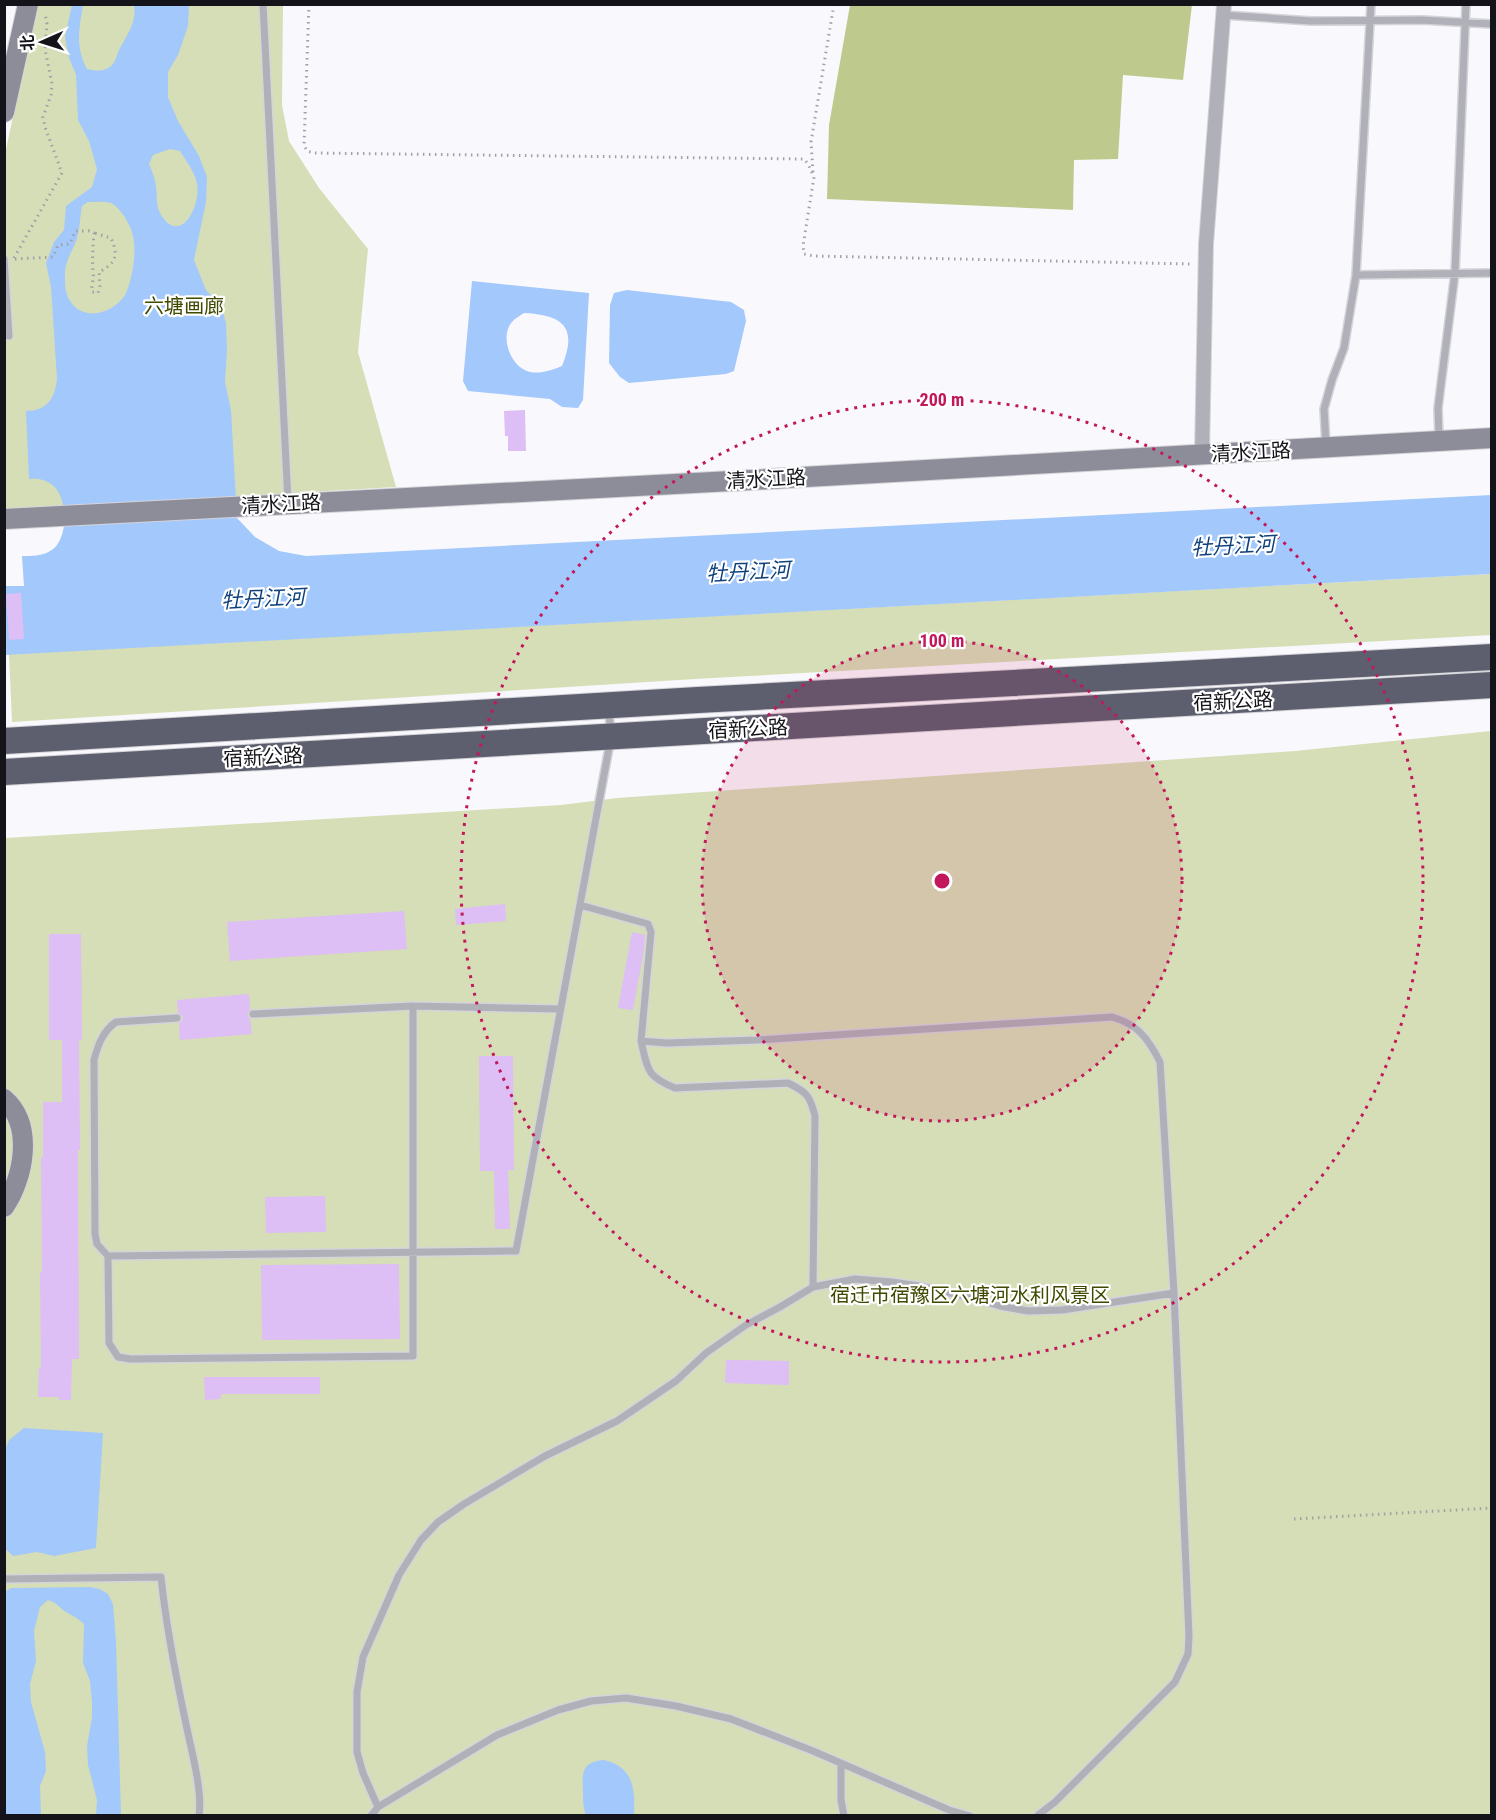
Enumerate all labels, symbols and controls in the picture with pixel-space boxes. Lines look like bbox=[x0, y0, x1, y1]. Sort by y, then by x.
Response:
north arrow bbox=[12, 12, 72, 72]
text: 北 bbox=[18, 34, 37, 51]
park label: 六塘画廊 bbox=[144, 294, 224, 318]
text: 200 m bbox=[920, 389, 964, 410]
street label: 清水江路 bbox=[1210, 438, 1292, 466]
street label: 清水江路 bbox=[725, 465, 807, 493]
street label: 清水江路 bbox=[240, 490, 322, 518]
water label: 牡丹江河 bbox=[1190, 532, 1280, 560]
water label: 牡丹江河 bbox=[705, 558, 795, 586]
water label: 牡丹江河 bbox=[220, 585, 310, 613]
text: 100 m bbox=[920, 630, 964, 651]
street label: 宿新公路 bbox=[1192, 687, 1274, 715]
street label: 宿新公路 bbox=[707, 715, 789, 743]
street label: 宿新公路 bbox=[222, 743, 304, 771]
centre of rings bbox=[932, 871, 952, 891]
park label: 宿迁市宿豫区六塘河水利风景区 bbox=[830, 1283, 1110, 1307]

